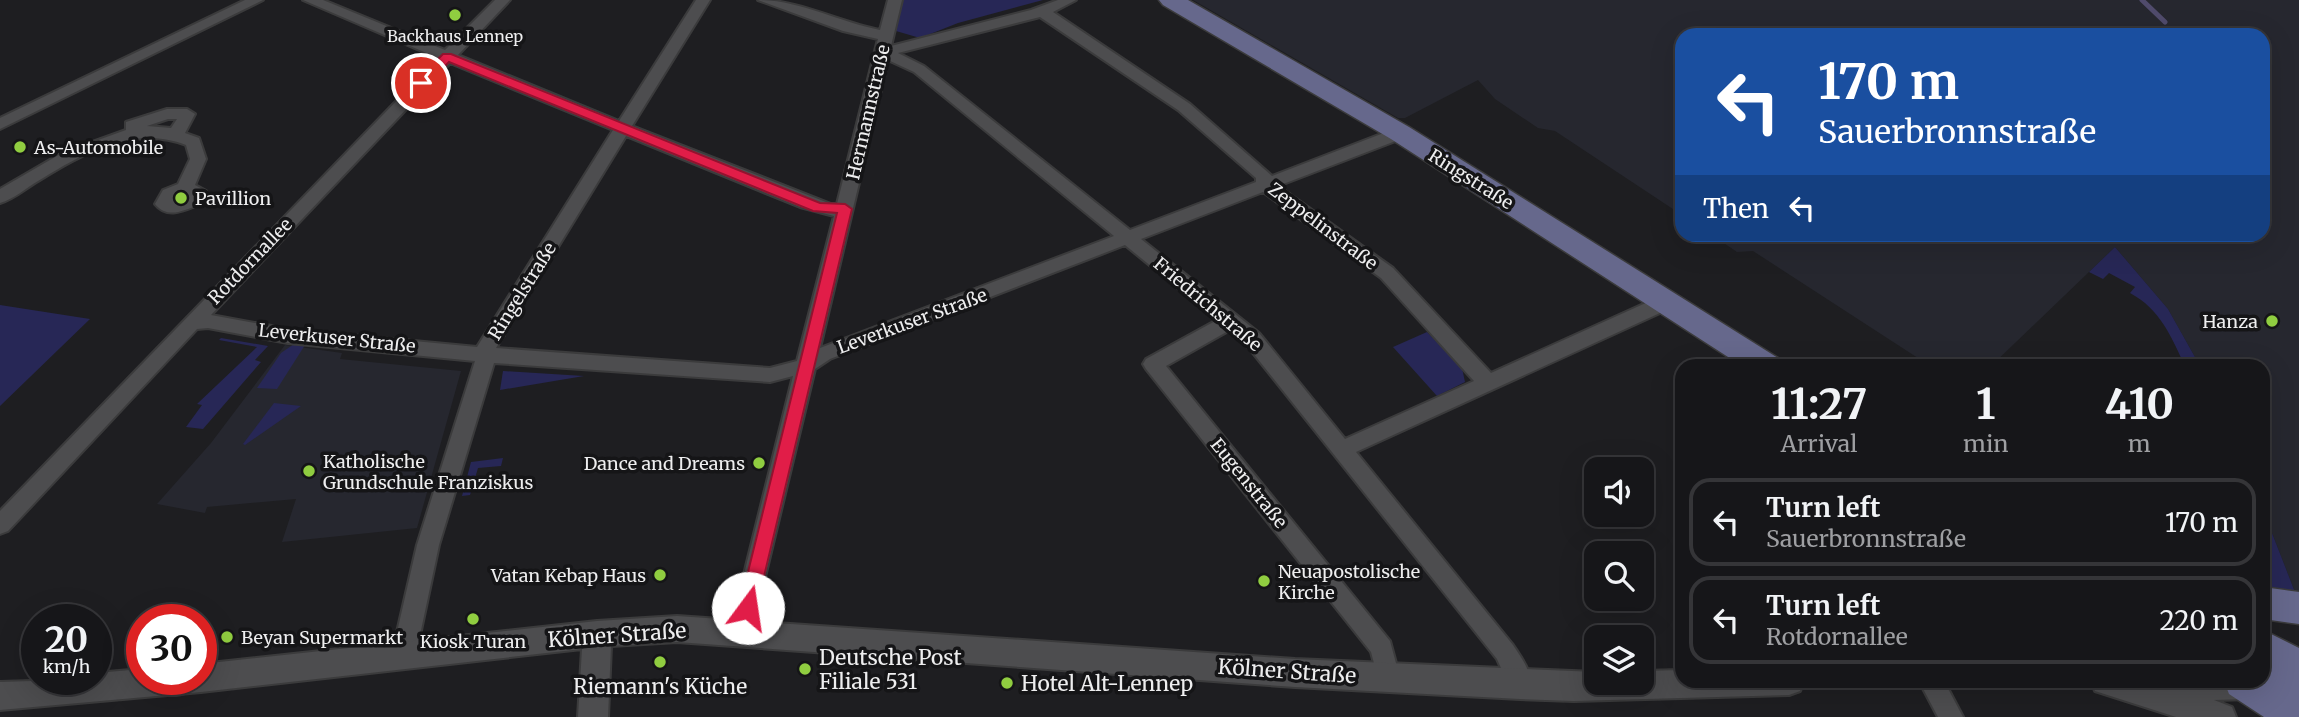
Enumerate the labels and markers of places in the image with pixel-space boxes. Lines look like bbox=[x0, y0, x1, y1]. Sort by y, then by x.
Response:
marker: Backhaus Lennep bbox=[447, 7, 463, 23]
place label: Backhaus Lennep bbox=[387, 26, 523, 46]
pin bbox=[391, 53, 451, 113]
place label: As-Automobile bbox=[33, 136, 163, 159]
marker: As-Automobile bbox=[12, 139, 28, 155]
place label: Pavillion bbox=[195, 187, 271, 210]
marker: Pavillion bbox=[173, 190, 189, 206]
place label: Hanza bbox=[2202, 310, 2258, 333]
marker: Hanza bbox=[2264, 313, 2280, 329]
place label: Katholische Grundschule Franziskus bbox=[323, 450, 533, 494]
place label: Dance and Dreams bbox=[584, 452, 745, 475]
marker: Dance and Dreams bbox=[751, 455, 767, 471]
marker: Katholische Grundschule Franziskus bbox=[301, 463, 317, 479]
place label: Neuapostolische Kirche bbox=[1278, 560, 1420, 604]
place label: Vatan Kebap Haus bbox=[490, 564, 646, 587]
marker: Vatan Kebap Haus bbox=[652, 567, 668, 583]
marker: Neuapostolische Kirche bbox=[1256, 573, 1272, 589]
marker: Kiosk Turan bbox=[465, 611, 481, 627]
place label: Beyan Supermarkt bbox=[241, 626, 403, 649]
marker: Beyan Supermarkt bbox=[219, 629, 235, 645]
place label: Kiosk Turan bbox=[420, 630, 526, 653]
place label: Deutsche Post Filiale 531 bbox=[819, 644, 962, 695]
marker: Riemann's Küche bbox=[652, 654, 668, 670]
marker: Deutsche Post Filiale 531 bbox=[797, 661, 813, 677]
place label: Hotel Alt-Lennep bbox=[1021, 670, 1193, 697]
place label: Riemann's Küche bbox=[573, 673, 747, 700]
marker: Hotel Alt-Lennep bbox=[999, 675, 1015, 691]

